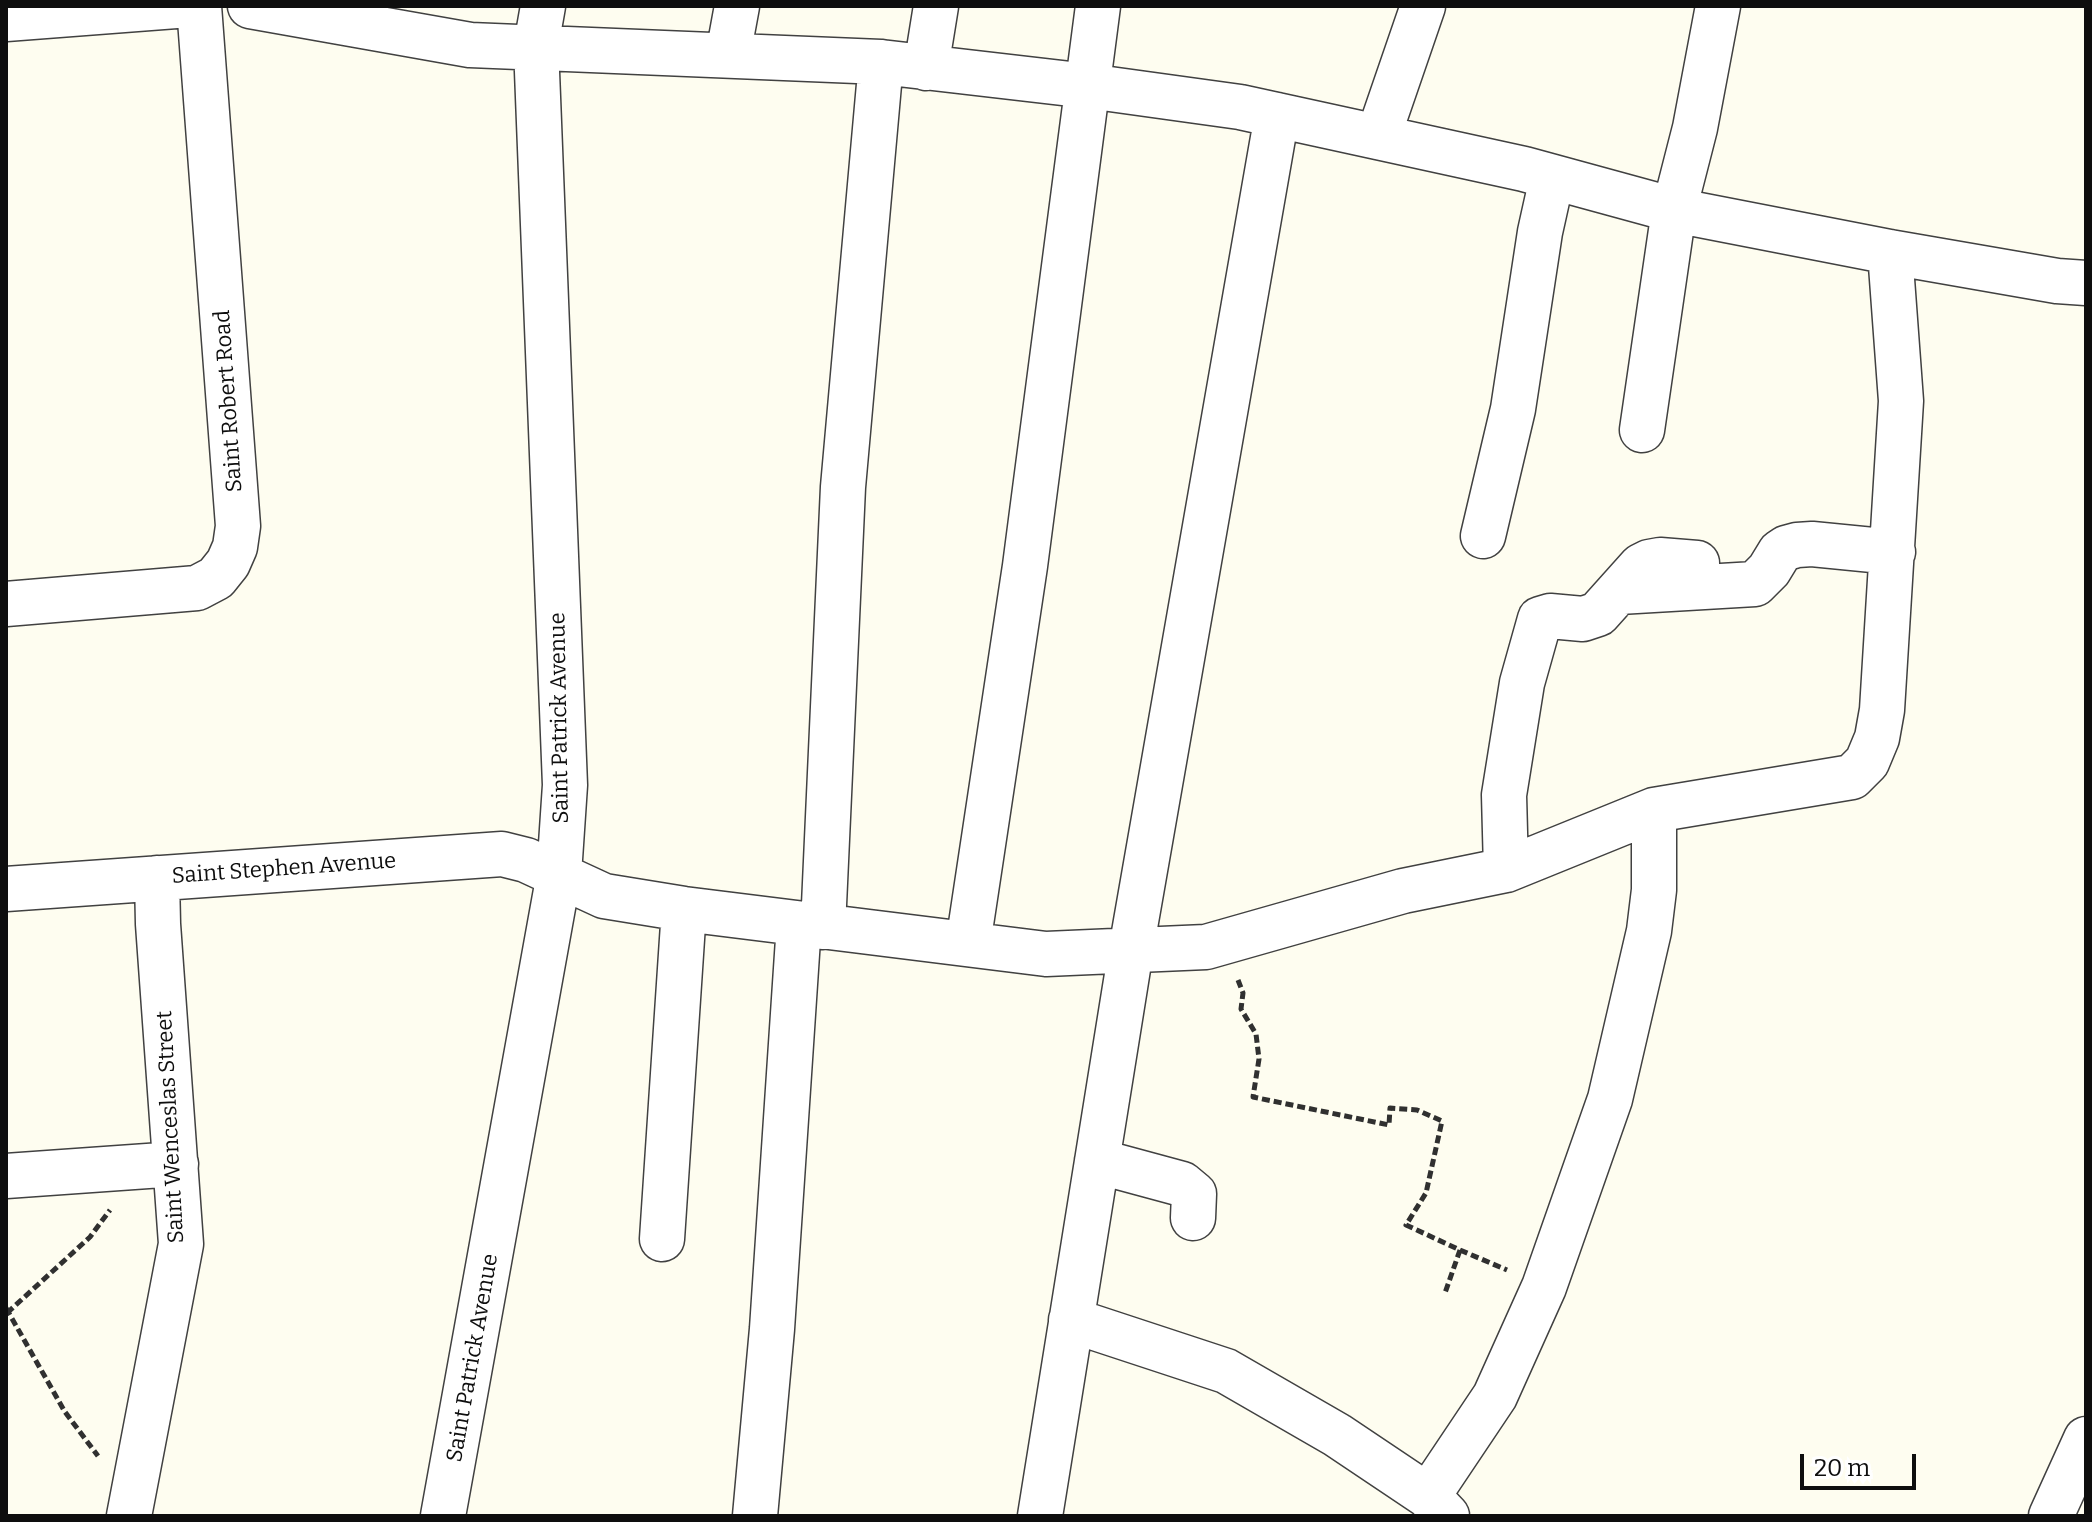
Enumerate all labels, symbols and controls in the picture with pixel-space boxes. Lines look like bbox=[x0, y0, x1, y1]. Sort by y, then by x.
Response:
street label: Saint Robert Road bbox=[209, 309, 249, 493]
street label: Saint Patrick Avenue bbox=[545, 612, 575, 824]
street label: Saint Stephen Avenue bbox=[171, 848, 397, 890]
street label: Saint Wenceslas Street bbox=[152, 1010, 190, 1244]
street label: Saint Patrick Avenue bbox=[442, 1252, 504, 1464]
scale bar bbox=[1804, 1438, 1920, 1488]
text: 20 m bbox=[1814, 1454, 1870, 1482]

